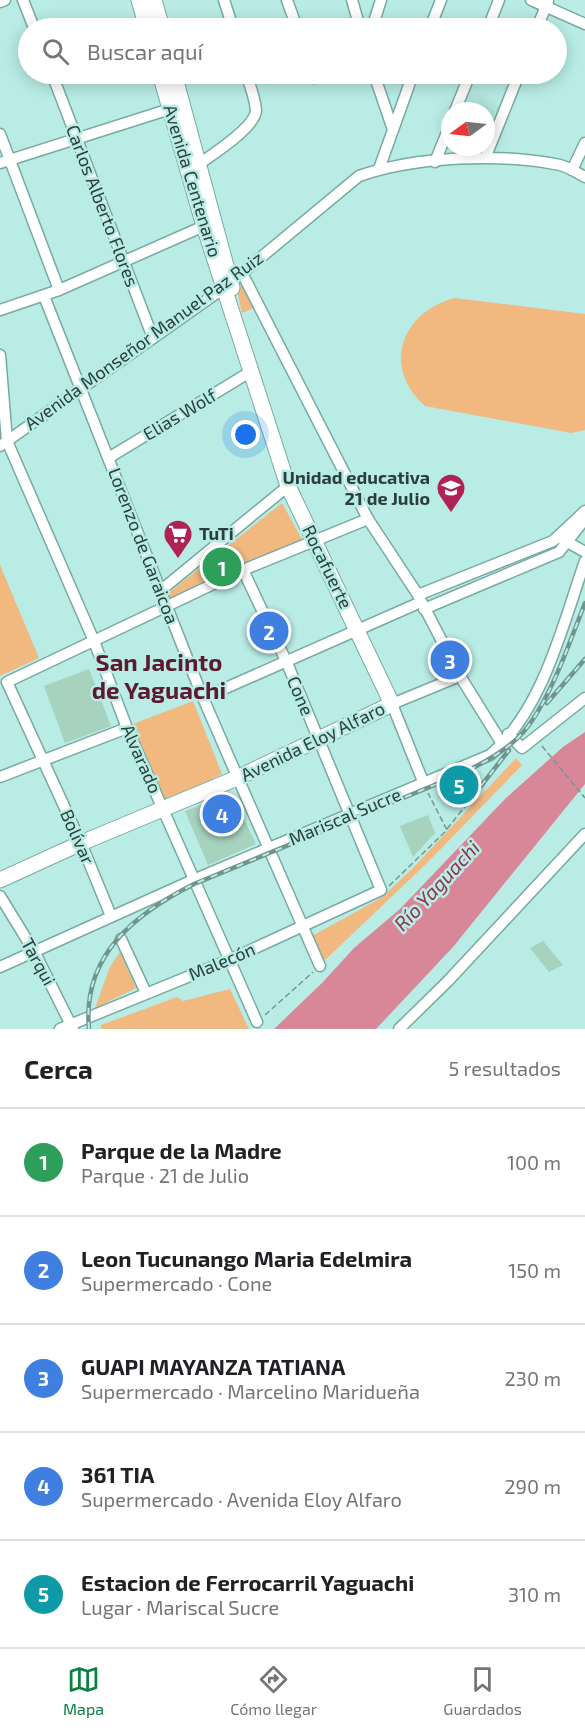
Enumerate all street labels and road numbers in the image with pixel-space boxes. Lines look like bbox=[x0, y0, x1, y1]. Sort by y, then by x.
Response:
street label: Avenida Centenario bbox=[159, 102, 227, 260]
street label: Carlos Alberto Flores bbox=[62, 122, 144, 290]
street label: Avenida Monseñor Manuel Paz Ruiz bbox=[20, 246, 267, 434]
street label: Elias Wolf bbox=[139, 383, 221, 445]
street label: Lorenzo de Garaicoa bbox=[104, 464, 184, 627]
street label: Rocafuerte bbox=[298, 521, 358, 612]
street label: Cone bbox=[283, 673, 319, 719]
street label: Avenida Eloy Alfaro bbox=[237, 697, 388, 786]
street label: Alvarado bbox=[117, 721, 167, 796]
street label: Mariscal Sucre bbox=[285, 783, 404, 850]
street label: Bolívar bbox=[56, 806, 100, 867]
street label: Tarqui bbox=[17, 934, 61, 989]
street label: Malecón bbox=[185, 937, 258, 985]

